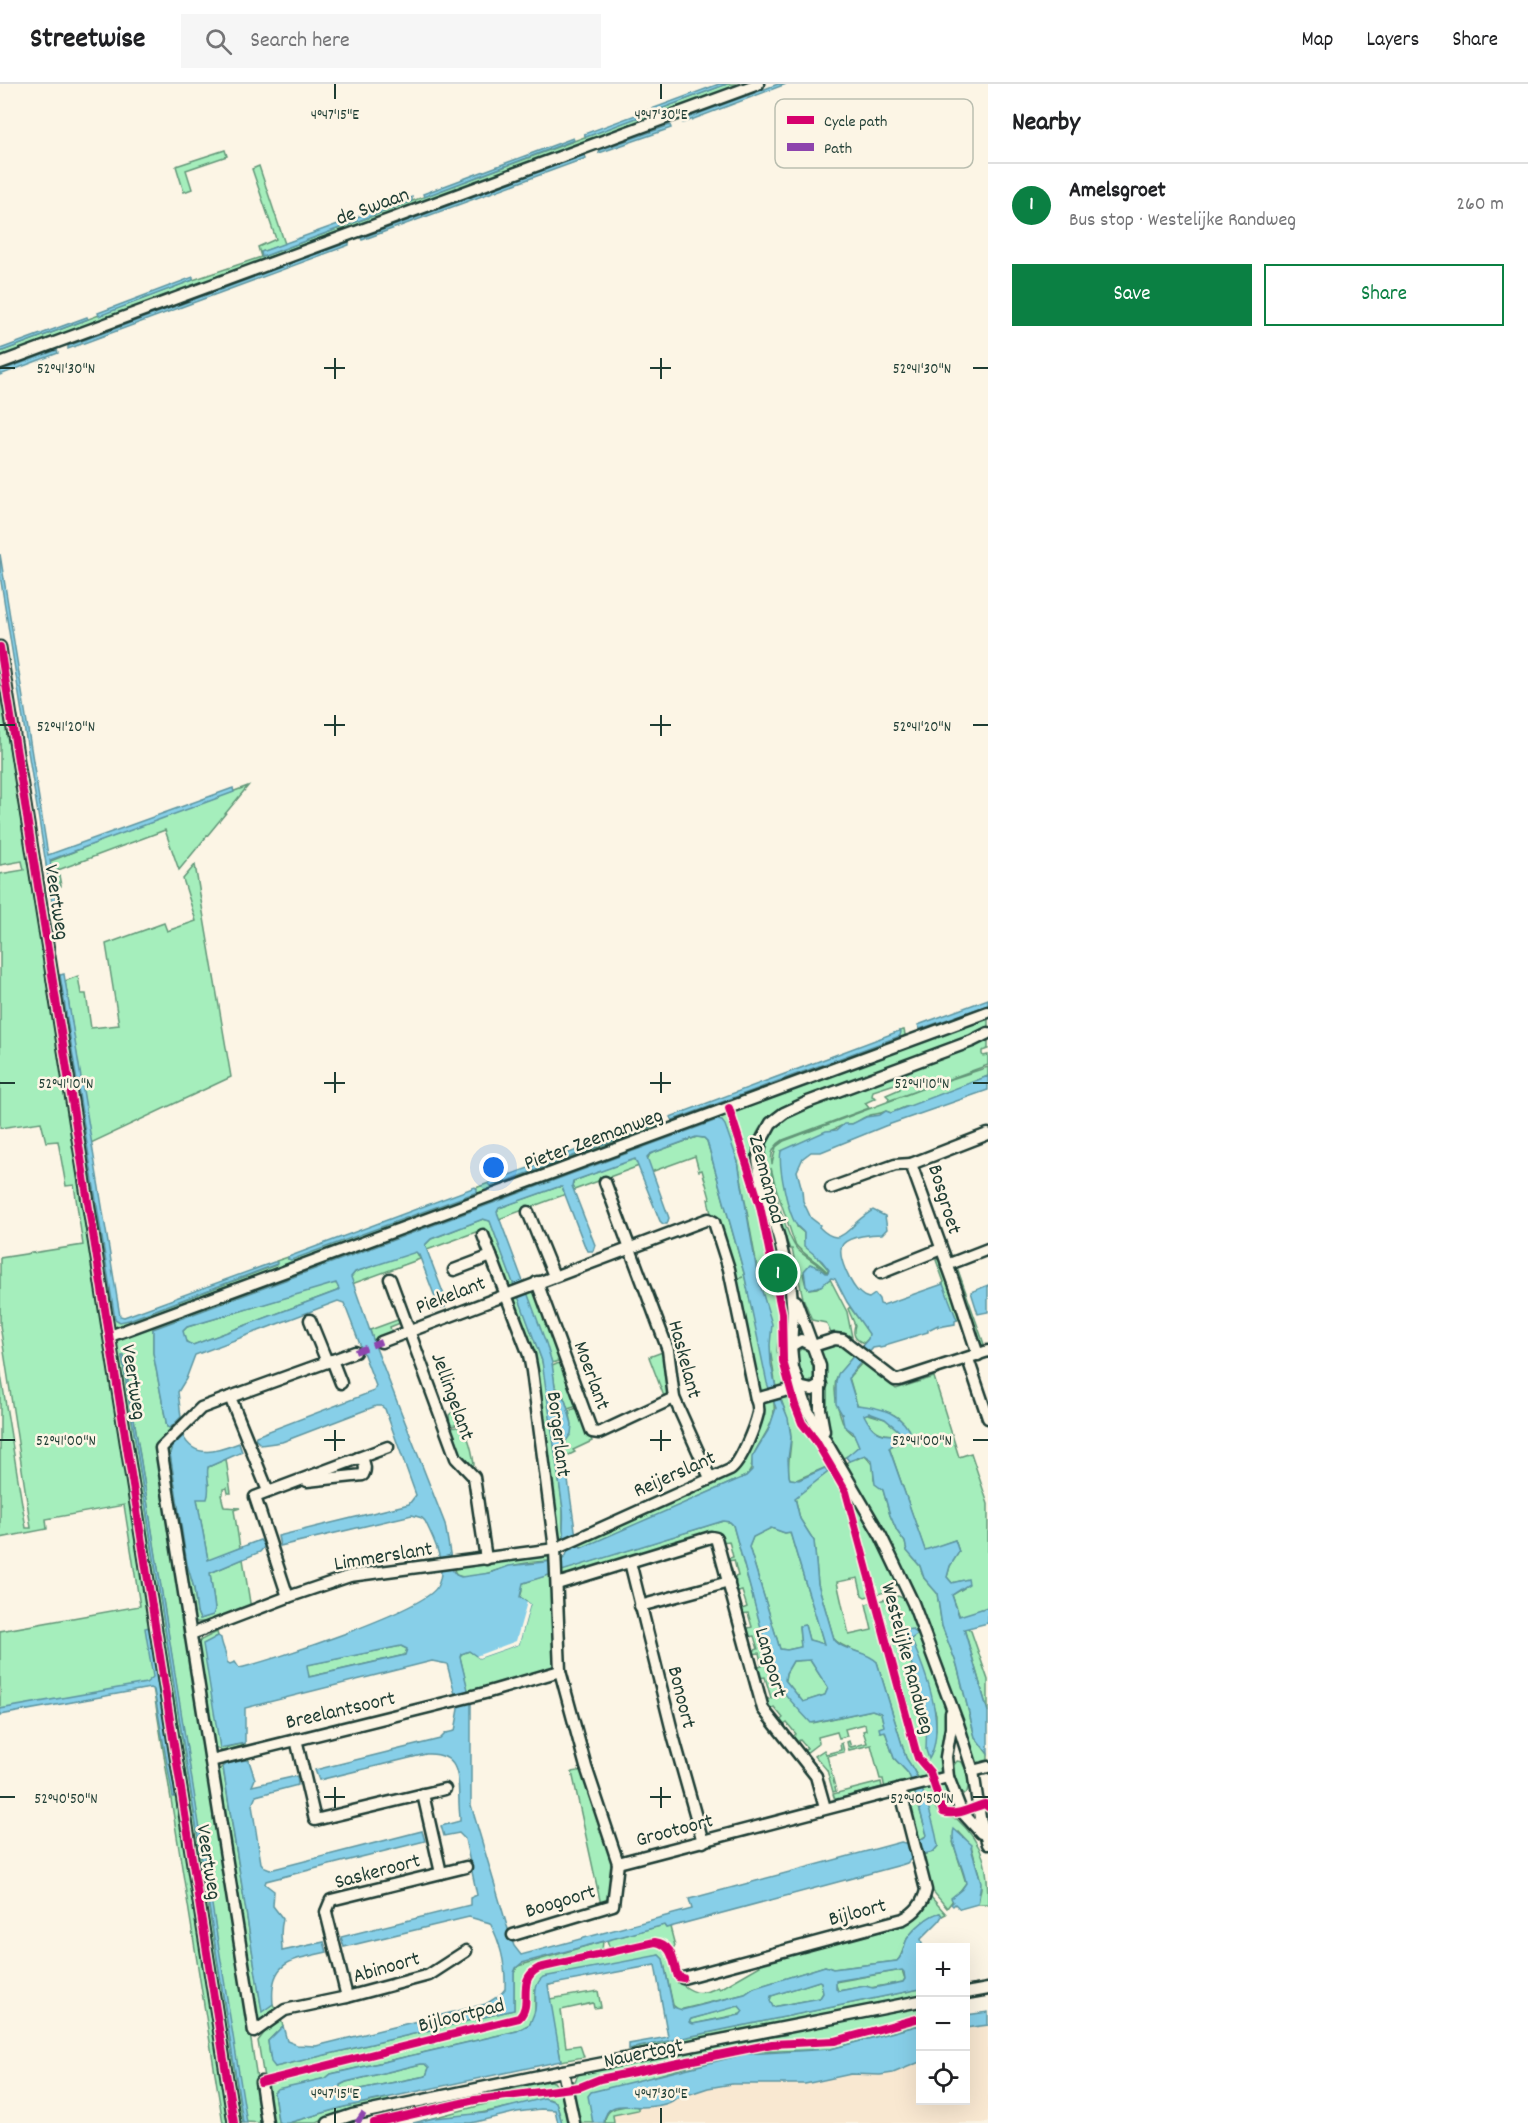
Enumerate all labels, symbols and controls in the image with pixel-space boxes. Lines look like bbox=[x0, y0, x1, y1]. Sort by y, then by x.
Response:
search box bbox=[181, 14, 601, 68]
text: Streetwise bbox=[30, 21, 145, 61]
icon: search bbox=[202, 25, 235, 58]
text: Search here bbox=[250, 26, 350, 57]
text: Map bbox=[1302, 26, 1333, 56]
text: Layers bbox=[1366, 26, 1419, 56]
text: Share bbox=[1452, 26, 1498, 56]
legend bbox=[775, 99, 973, 168]
text: 4°47'15"E bbox=[311, 105, 359, 127]
text: 4°47'30"E bbox=[635, 105, 688, 127]
text: Nearby bbox=[1012, 105, 1080, 142]
text: Cycle path bbox=[824, 111, 887, 134]
text: Path bbox=[824, 138, 852, 161]
text: Amelsgroet bbox=[1069, 176, 1166, 207]
street label: de Swaan bbox=[332, 181, 414, 235]
text: 1 bbox=[1029, 191, 1034, 219]
text: 260 m bbox=[1456, 191, 1504, 219]
text: Bus stop · Westelijke Randweg bbox=[1069, 207, 1296, 235]
button: Save bbox=[1012, 264, 1252, 326]
button: Share bbox=[1264, 264, 1504, 326]
text: 52°41'30"N bbox=[37, 359, 95, 381]
text: 52°41'30"N bbox=[893, 359, 951, 381]
text: 52°41'20"N bbox=[37, 717, 95, 739]
text: 52°41'20"N bbox=[893, 717, 951, 739]
street label: Veertweg bbox=[34, 863, 76, 942]
text: 52°41'10"N bbox=[39, 1074, 94, 1096]
text: 52°41'10"N bbox=[895, 1074, 950, 1096]
street label: Pieter Zeemanweg bbox=[520, 1102, 668, 1180]
street label: Zeemanpad bbox=[739, 1132, 791, 1228]
your location bbox=[479, 1153, 508, 1182]
street label: Bosgroet bbox=[918, 1161, 968, 1239]
pin: 1 bbox=[758, 1250, 798, 1296]
street label: Piekelant bbox=[412, 1270, 491, 1324]
street label: Haskelant bbox=[658, 1317, 708, 1402]
street label: Moerlant bbox=[564, 1338, 616, 1415]
street label: Veertweg bbox=[111, 1343, 153, 1422]
street label: Jellingelant bbox=[421, 1349, 481, 1445]
street label: Borgerlant bbox=[537, 1390, 577, 1479]
text: 52°41'00"N bbox=[36, 1431, 96, 1453]
text: 52°41'00"N bbox=[892, 1431, 952, 1453]
street label: Reijerslant bbox=[629, 1444, 721, 1507]
street label: Limmerslant bbox=[332, 1535, 435, 1581]
street label: Westelijke Randweg bbox=[871, 1580, 941, 1738]
street label: Langoort bbox=[745, 1624, 793, 1702]
street label: Bonoort bbox=[658, 1663, 702, 1732]
street label: Breelantsoort bbox=[283, 1685, 399, 1739]
text: 52°40'50"N bbox=[34, 1789, 98, 1811]
text: 52°40'50"N bbox=[890, 1789, 954, 1811]
street label: Grootoort bbox=[633, 1807, 717, 1857]
street label: Veertweg bbox=[186, 1823, 228, 1902]
street label: Saskeroort bbox=[331, 1847, 424, 1899]
street label: Boogoort bbox=[522, 1878, 600, 1928]
street label: Bijloort bbox=[826, 1892, 890, 1936]
map controls bbox=[916, 1943, 970, 2105]
button: + bbox=[916, 1943, 970, 1997]
street label: Abinoort bbox=[350, 1945, 424, 1993]
street label: Bijloortpad bbox=[415, 1992, 508, 2042]
button: − bbox=[916, 1997, 970, 2051]
street label: Nauertogt bbox=[601, 2032, 686, 2078]
button: locate bbox=[916, 2051, 970, 2105]
text: 4°47'15"E bbox=[311, 2084, 359, 2106]
text: 4°47'30"E bbox=[635, 2084, 688, 2106]

